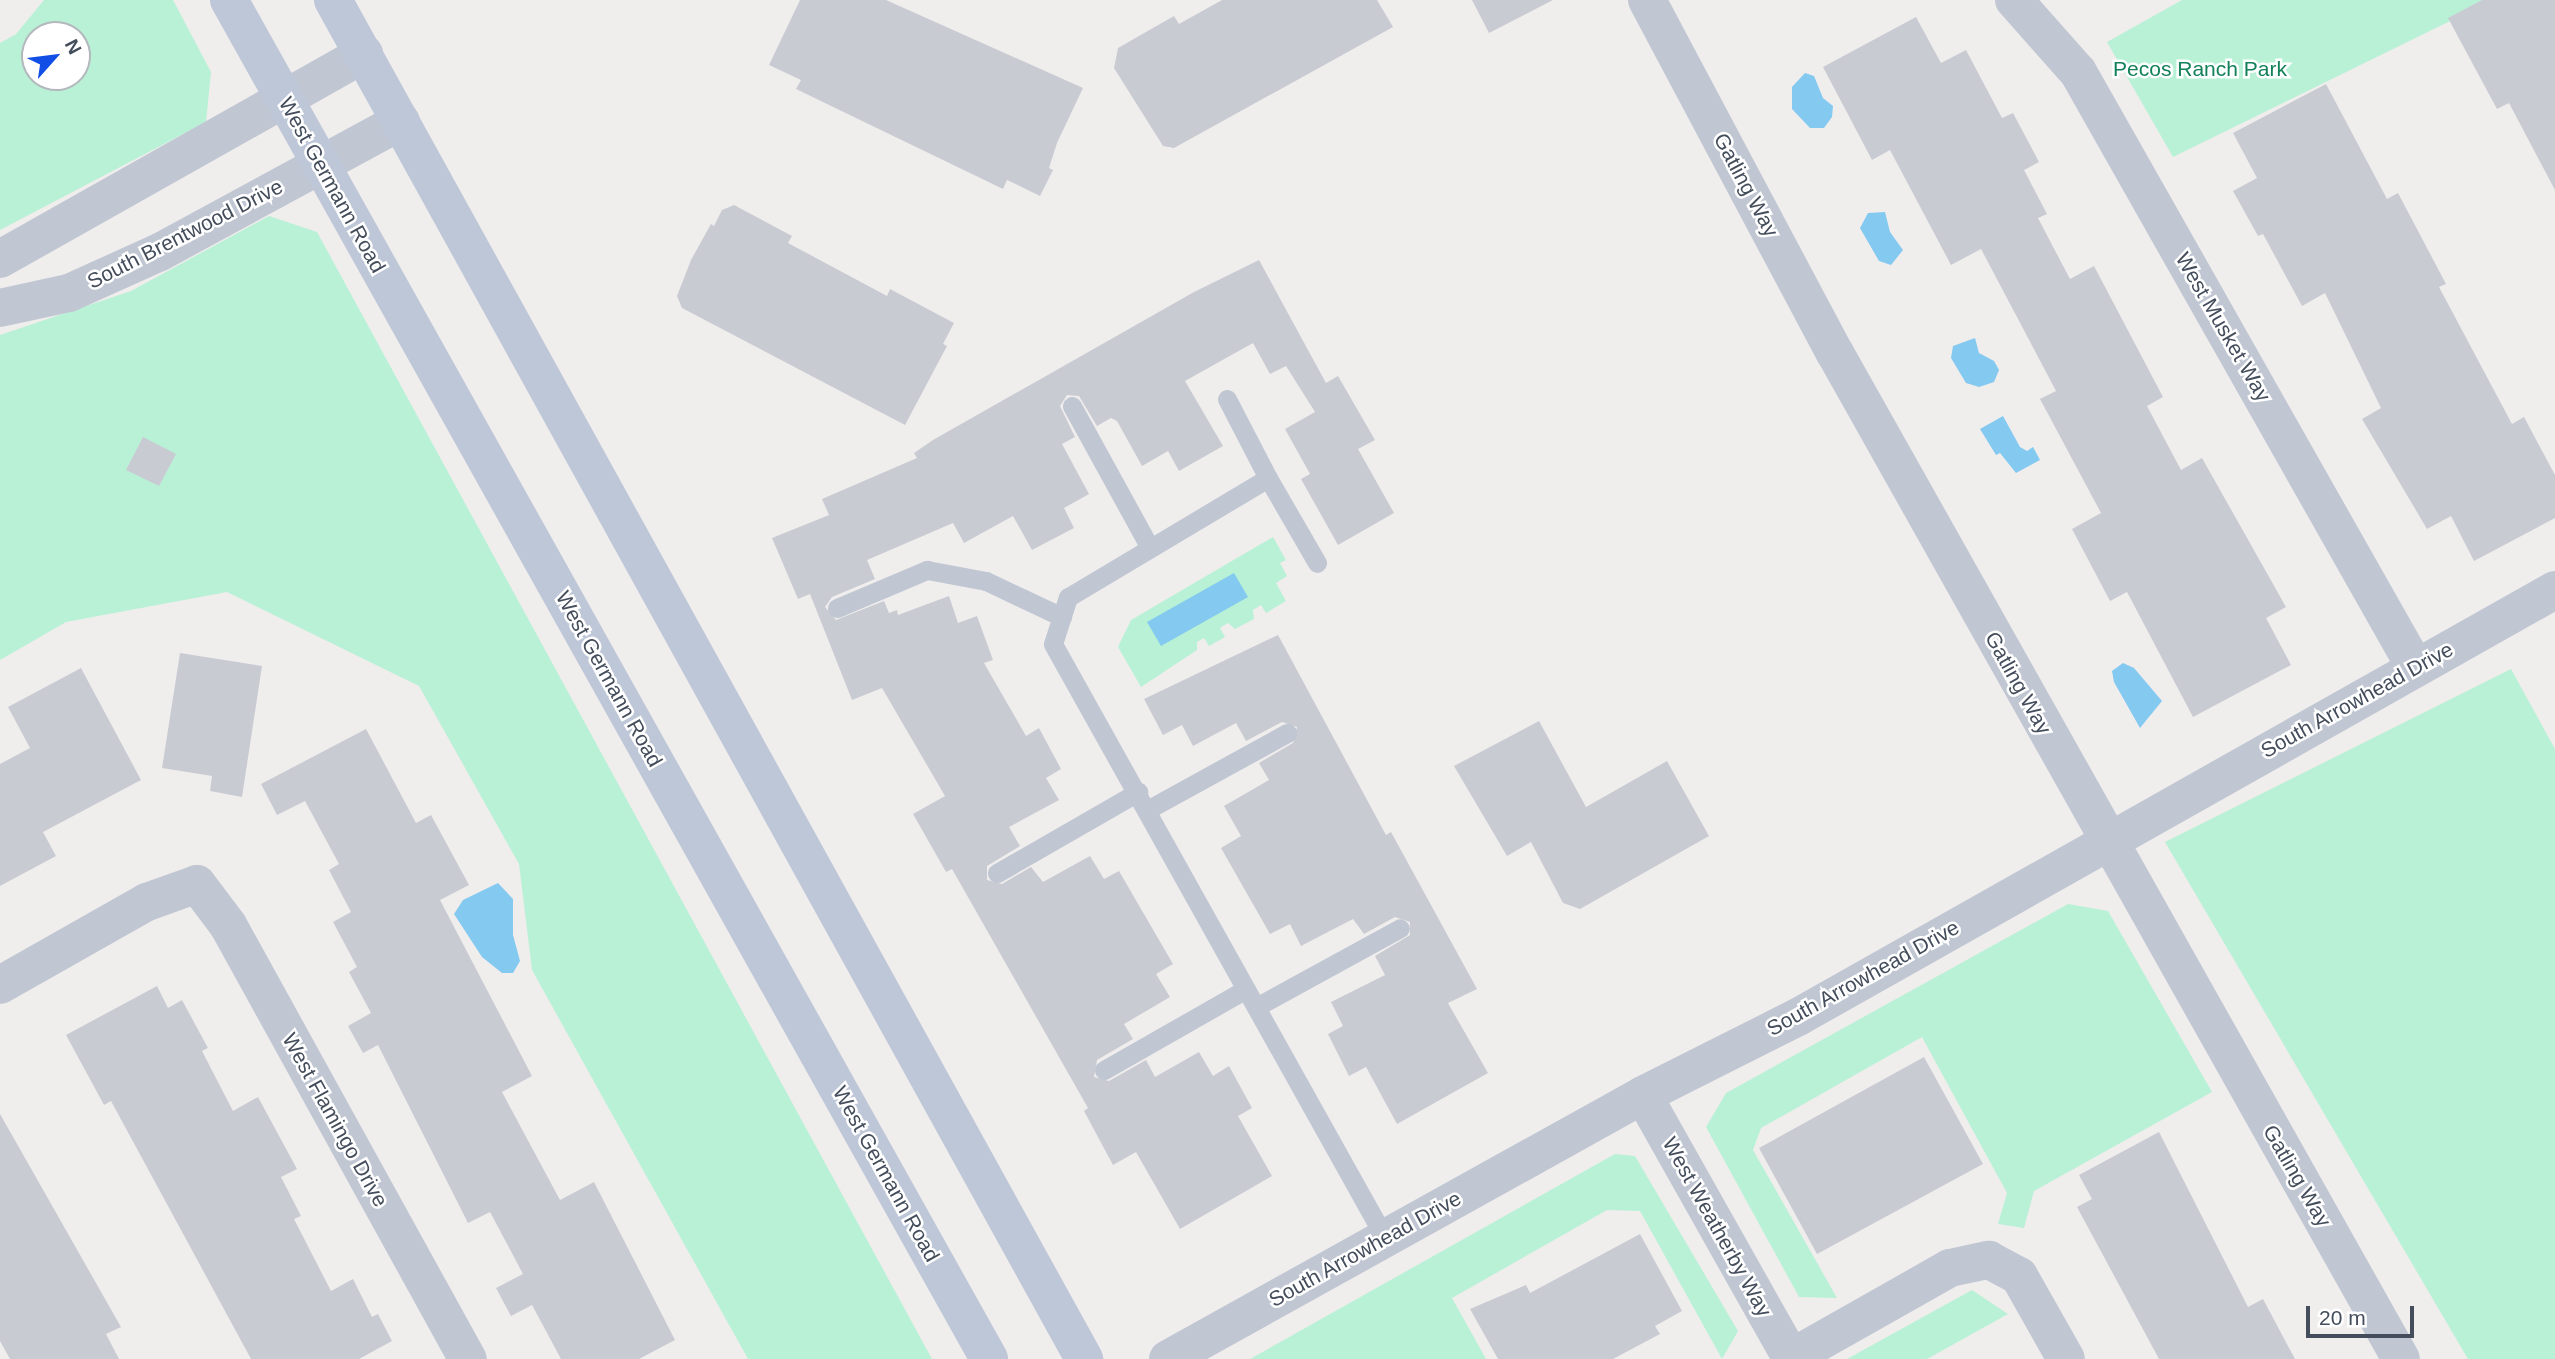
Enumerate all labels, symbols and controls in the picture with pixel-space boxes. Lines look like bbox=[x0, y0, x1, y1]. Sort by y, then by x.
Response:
north arrow bbox=[21, 21, 91, 91]
text: N bbox=[61, 36, 86, 58]
park label: Pecos Ranch Park bbox=[2113, 56, 2287, 82]
street label: West Germann Road bbox=[273, 93, 391, 277]
street label: Gatling Way bbox=[1708, 129, 1784, 241]
street label: South Brentwood Drive bbox=[83, 174, 287, 294]
street label: West Musket Way bbox=[2170, 248, 2276, 406]
street label: West Germann Road bbox=[550, 587, 668, 771]
street label: Gatling Way bbox=[1979, 627, 2057, 739]
street label: South Arrowhead Drive bbox=[2256, 636, 2458, 764]
street label: South Arrowhead Drive bbox=[1762, 914, 1964, 1042]
street label: West Flamingo Drive bbox=[277, 1029, 393, 1211]
street label: West Germann Road bbox=[827, 1082, 945, 1266]
street label: Gatling Way bbox=[2258, 1121, 2336, 1231]
street label: West Weatherby Way bbox=[1657, 1133, 1777, 1321]
street label: South Arrowhead Drive bbox=[1264, 1185, 1466, 1313]
scale bar bbox=[2310, 1292, 2418, 1336]
text: 20 m bbox=[2319, 1306, 2366, 1329]

